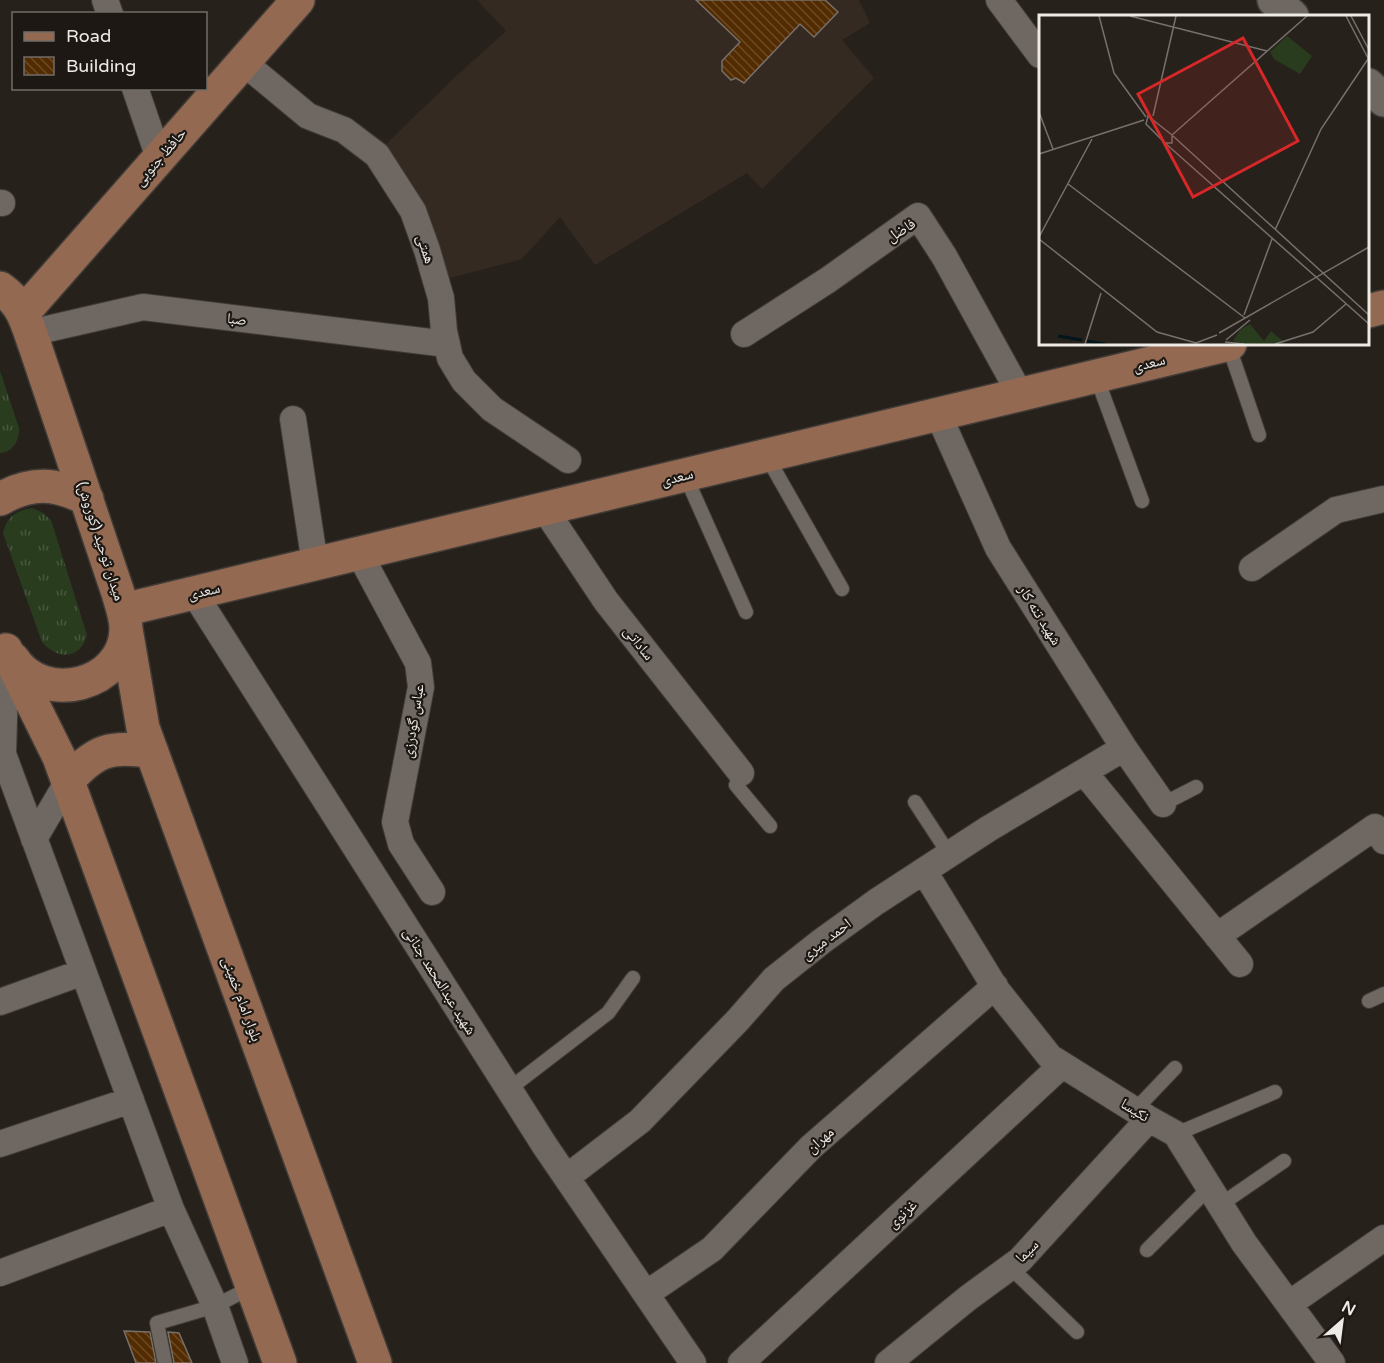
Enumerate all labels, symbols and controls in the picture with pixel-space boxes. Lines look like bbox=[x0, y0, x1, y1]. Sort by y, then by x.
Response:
legend bbox=[12, 12, 207, 90]
inset map bbox=[1039, 15, 1369, 345]
text: Road bbox=[66, 25, 111, 47]
text: Building bbox=[66, 55, 136, 77]
street label: حافظ جنوبی bbox=[130, 124, 191, 190]
street label: فاضل bbox=[883, 214, 919, 247]
street label: همتی bbox=[412, 232, 439, 266]
street label: صبا bbox=[226, 309, 248, 329]
street label: سعدی bbox=[1131, 350, 1167, 377]
street label: سعدی bbox=[659, 464, 695, 491]
street label: میدان توحید (کوروش) bbox=[72, 479, 129, 603]
street label: سعدی bbox=[186, 579, 222, 604]
street label: شهید تنه کار bbox=[1014, 581, 1066, 649]
street label: ساداتی bbox=[619, 622, 658, 665]
street label: عباس گودرزی bbox=[398, 682, 429, 760]
street label: احمد میری bbox=[797, 914, 855, 964]
street label: شهید عبدالمحمد جنانی bbox=[399, 924, 480, 1039]
street label: بلوار امام خمینی bbox=[217, 954, 266, 1044]
street label: نکیسا bbox=[1117, 1094, 1153, 1126]
street label: مهران bbox=[802, 1123, 838, 1158]
street label: غزنوی bbox=[883, 1196, 922, 1233]
street label: سیما bbox=[1012, 1236, 1042, 1266]
north arrow bbox=[1312, 1291, 1372, 1351]
text: N bbox=[1338, 1297, 1359, 1320]

